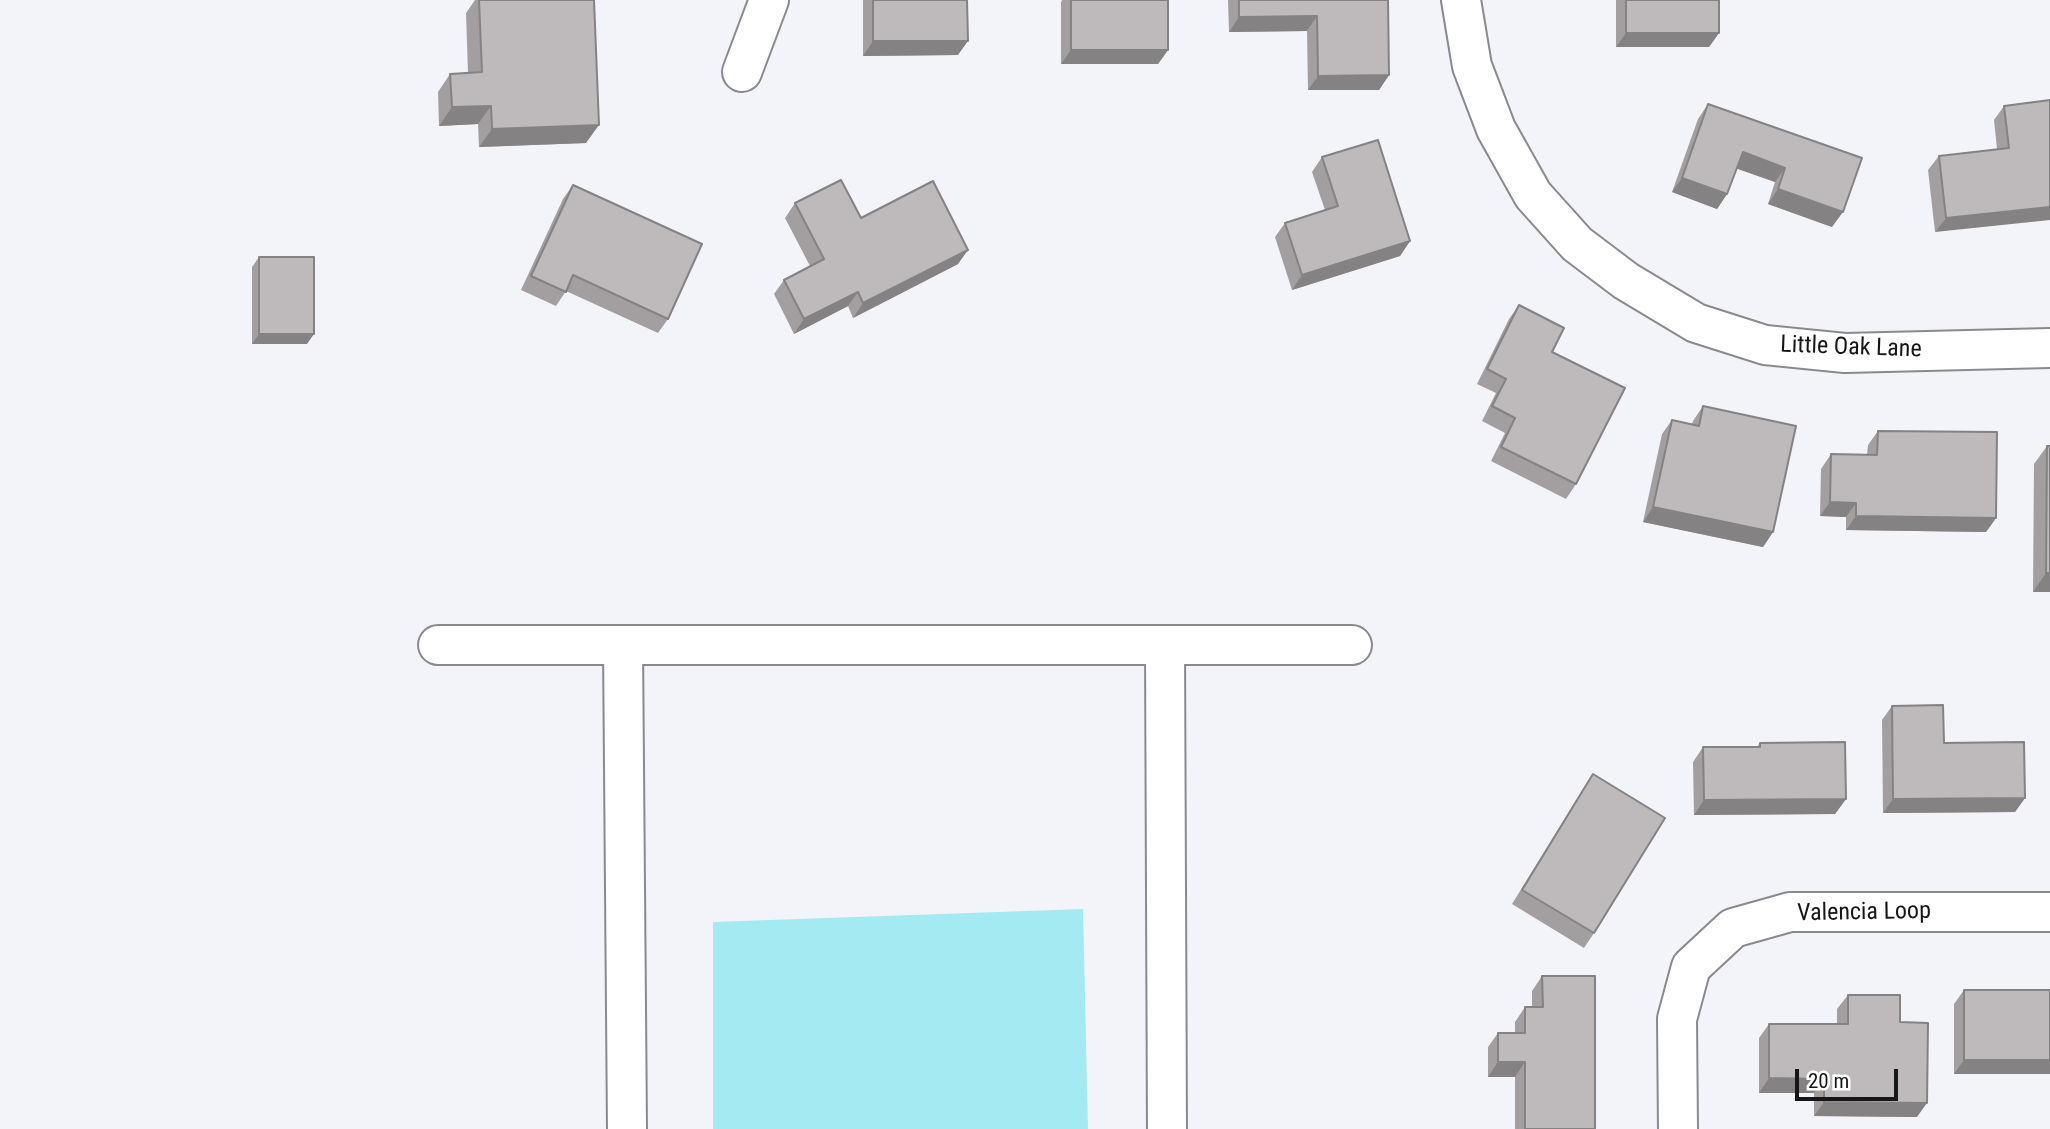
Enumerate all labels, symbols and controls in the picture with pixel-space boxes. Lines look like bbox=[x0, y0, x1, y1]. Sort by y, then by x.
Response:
street label: Little Oak Lane bbox=[1780, 331, 1922, 365]
street label: Valencia Loop bbox=[1797, 897, 1931, 929]
scale bar bbox=[1798, 1056, 1901, 1100]
text: 20 m bbox=[1808, 1069, 1849, 1093]

